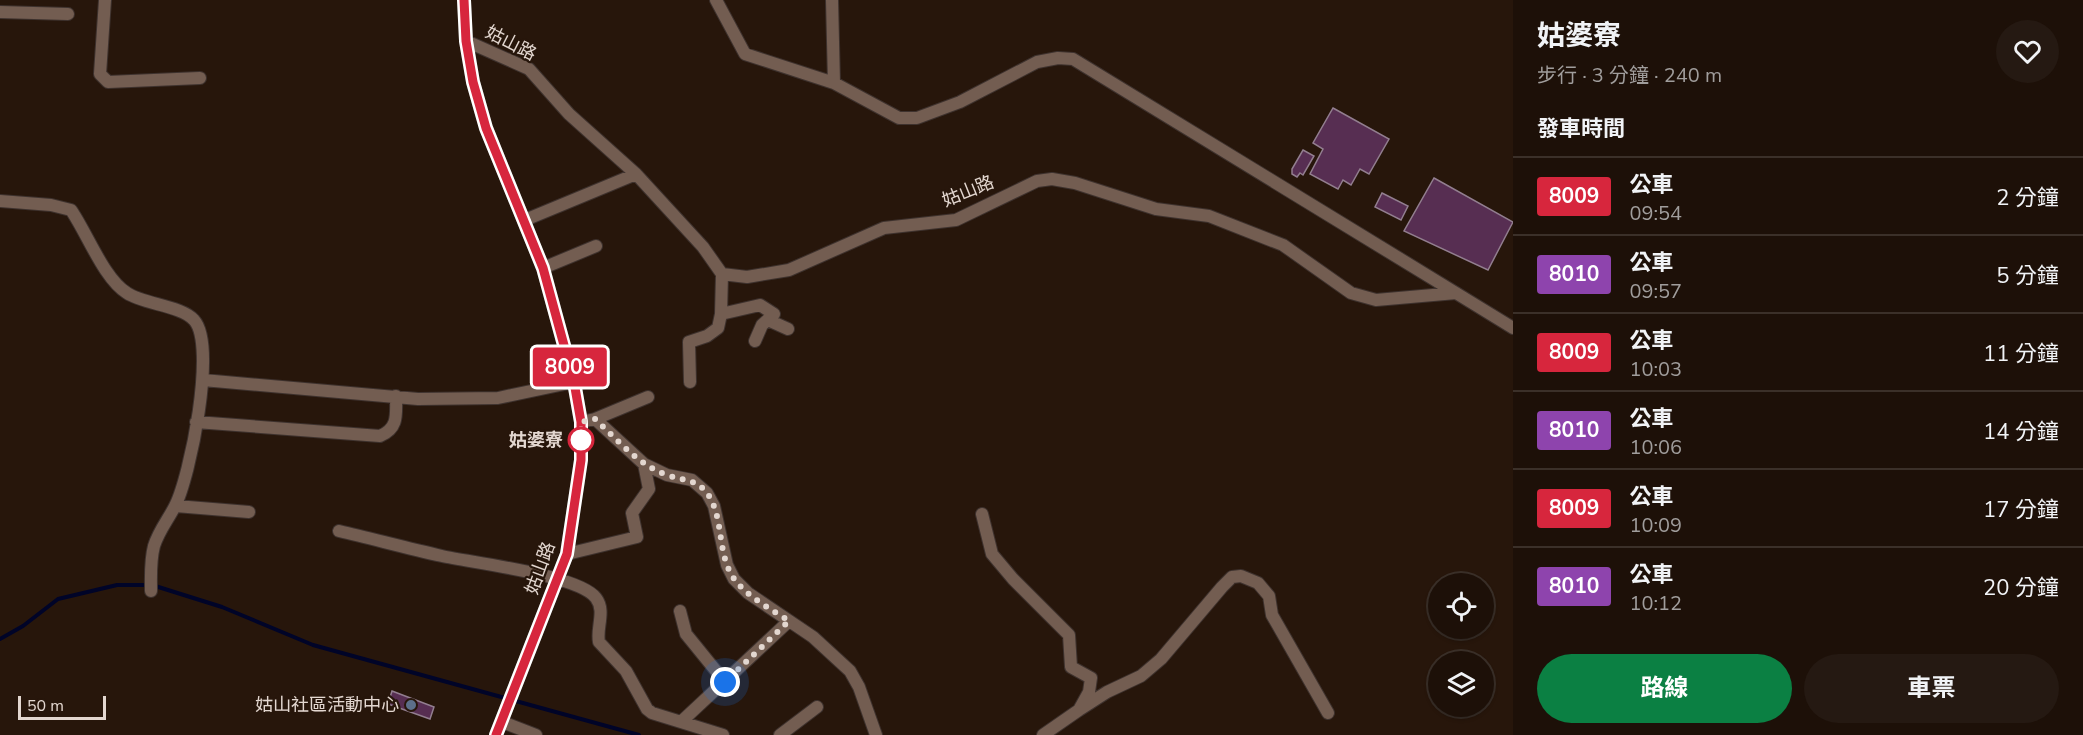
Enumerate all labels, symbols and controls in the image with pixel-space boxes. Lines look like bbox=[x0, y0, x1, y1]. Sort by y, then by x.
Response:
text: 姑婆寮 bbox=[1537, 17, 1621, 55]
street label: 姑山路 bbox=[481, 20, 541, 66]
button: heart bbox=[1996, 20, 2059, 83]
text: 步行 · 3 分鐘 · 240 m bbox=[1537, 62, 1722, 89]
text: 發車時間 bbox=[1537, 114, 1625, 144]
street label: 姑山路 bbox=[938, 170, 998, 212]
text: 公車 bbox=[1629, 170, 1673, 200]
text: 8009 bbox=[1549, 182, 1599, 210]
text: 2 分鐘 bbox=[1996, 183, 2059, 213]
text: 09:54 bbox=[1629, 200, 1682, 227]
text: 公車 bbox=[1629, 248, 1673, 278]
text: 8010 bbox=[1549, 260, 1599, 288]
text: 5 分鐘 bbox=[1996, 261, 2059, 291]
text: 09:57 bbox=[1629, 278, 1682, 305]
text: 公車 bbox=[1629, 326, 1673, 356]
text: 8009 bbox=[1549, 338, 1599, 366]
text: 11 分鐘 bbox=[1983, 339, 2059, 369]
line badge: 8009 bbox=[528, 348, 612, 386]
text: 8009 bbox=[545, 353, 595, 381]
text: 10:03 bbox=[1629, 356, 1682, 383]
text: 公車 bbox=[1629, 404, 1673, 434]
text: 8010 bbox=[1549, 416, 1599, 444]
text: 14 分鐘 bbox=[1983, 417, 2059, 447]
marker: 姑婆寮 bbox=[568, 427, 594, 453]
place label: 姑婆寮 bbox=[509, 428, 563, 452]
text: 10:06 bbox=[1629, 434, 1682, 461]
text: 公車 bbox=[1629, 482, 1673, 512]
text: 8009 bbox=[1549, 494, 1599, 522]
text: 17 分鐘 bbox=[1983, 495, 2059, 525]
text: 10:09 bbox=[1629, 512, 1682, 539]
street label: 姑山路 bbox=[519, 539, 561, 597]
text: 公車 bbox=[1629, 560, 1673, 590]
text: 8010 bbox=[1549, 572, 1599, 600]
map controls bbox=[1428, 573, 1494, 717]
button: locate bbox=[1428, 573, 1494, 639]
text: 20 分鐘 bbox=[1983, 573, 2059, 603]
text: 10:12 bbox=[1629, 590, 1682, 617]
button: layers bbox=[1428, 651, 1494, 717]
button: 路線 bbox=[1537, 654, 1792, 723]
button: 車票 bbox=[1804, 654, 2059, 723]
your location bbox=[710, 667, 740, 697]
scale bar bbox=[18, 693, 106, 720]
place label: 姑山社區活動中心 bbox=[255, 693, 399, 717]
text: 50 m bbox=[27, 695, 64, 717]
marker: 姑山社區活動中心 bbox=[404, 698, 418, 712]

